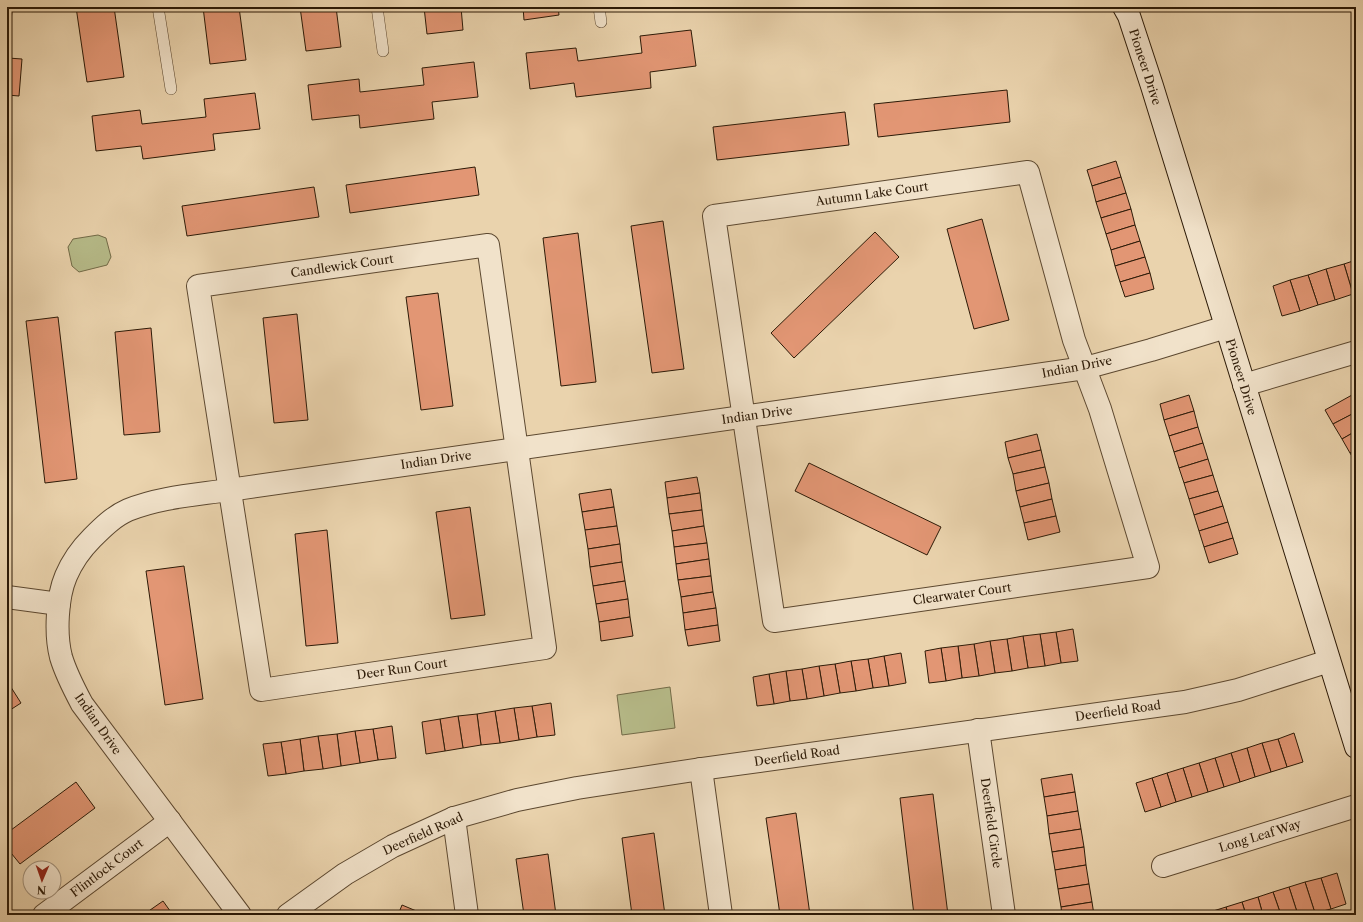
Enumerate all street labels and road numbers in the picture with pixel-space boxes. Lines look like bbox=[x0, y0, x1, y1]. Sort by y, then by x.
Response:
street label: Pioneer Drive bbox=[1126, 27, 1165, 107]
street label: Autumn Lake Court bbox=[814, 178, 930, 209]
street label: Candlewick Court bbox=[290, 251, 395, 280]
street label: Pioneer Drive bbox=[1223, 337, 1260, 417]
street label: Indian Drive bbox=[1041, 352, 1114, 381]
street label: Indian Drive bbox=[721, 402, 794, 427]
street label: Indian Drive bbox=[400, 447, 473, 472]
street label: Clearwater Court bbox=[912, 579, 1013, 608]
street label: Deer Run Court bbox=[356, 655, 449, 682]
street label: Indian Drive bbox=[72, 690, 125, 757]
street label: Deerfield Road bbox=[1074, 697, 1162, 724]
street label: Deerfield Road bbox=[753, 742, 841, 769]
street label: Deerfield Circle bbox=[978, 777, 1005, 869]
street label: Deerfield Road bbox=[380, 809, 466, 858]
street label: Long Leaf Way bbox=[1217, 816, 1303, 855]
street label: Flintlock Court bbox=[67, 835, 147, 900]

